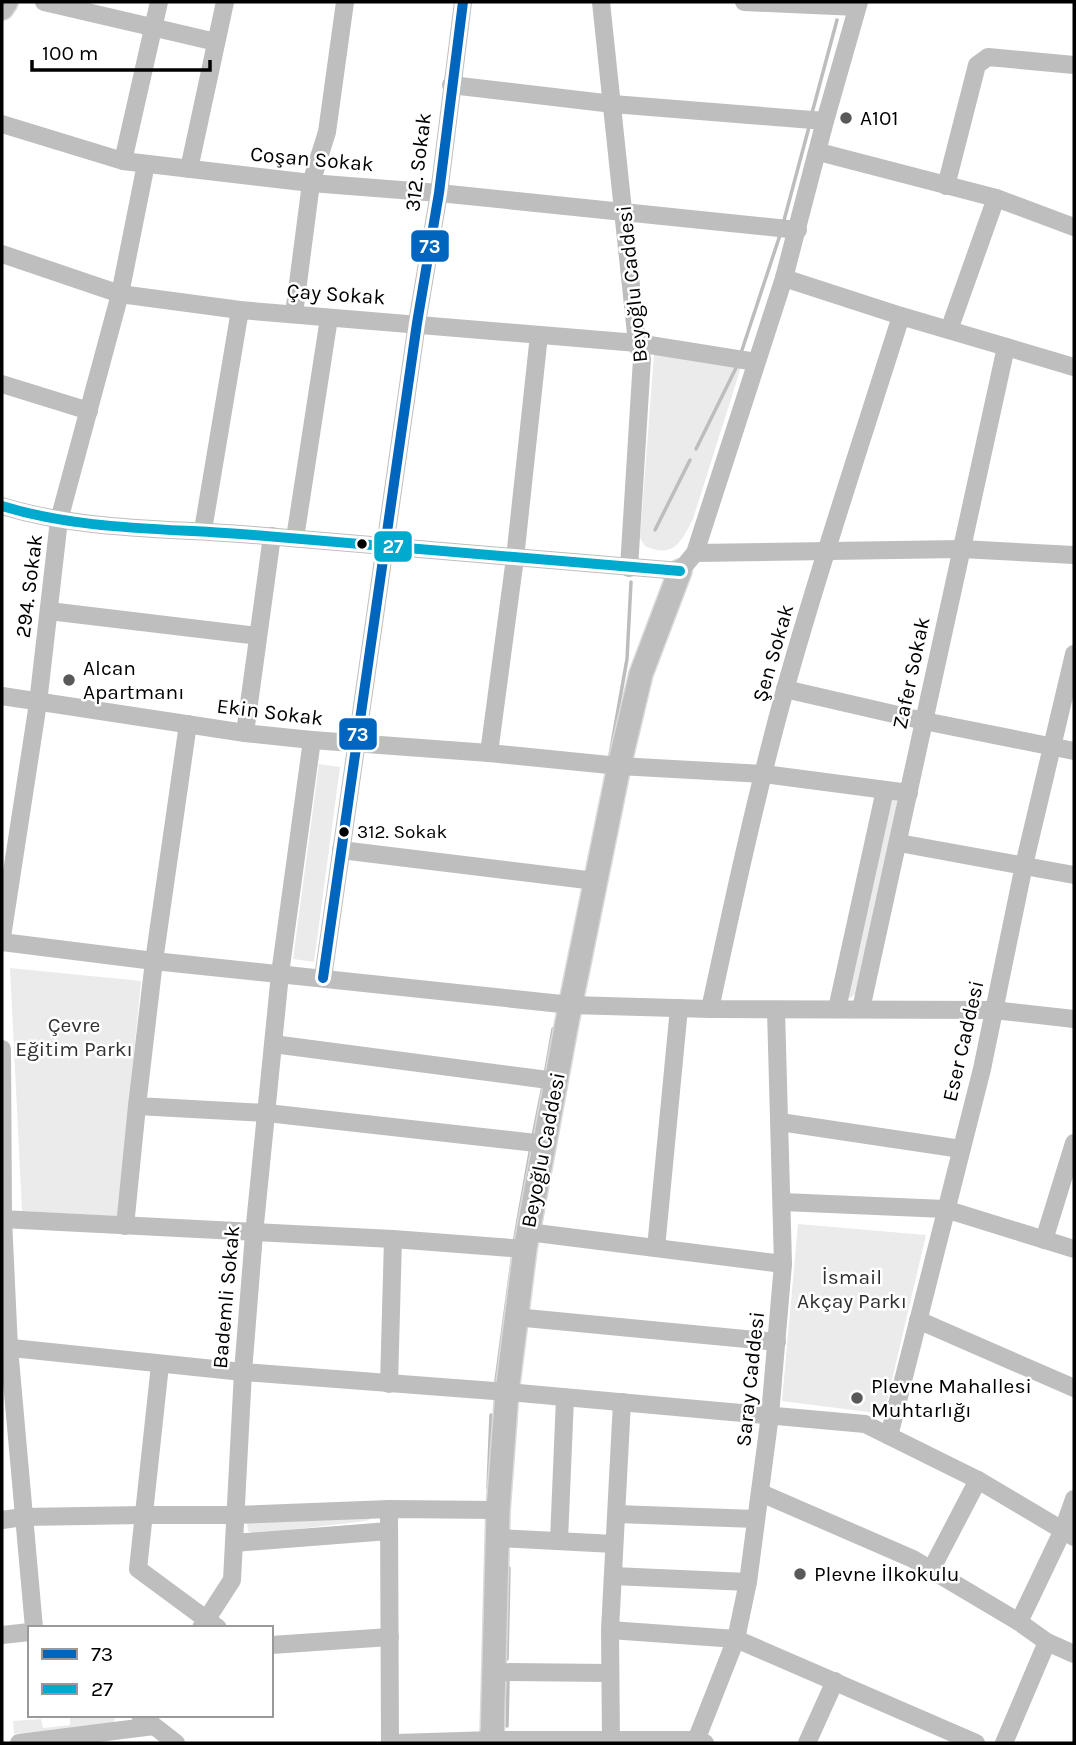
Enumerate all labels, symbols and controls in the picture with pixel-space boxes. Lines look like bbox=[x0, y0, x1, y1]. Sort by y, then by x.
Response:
scale bar bbox=[32, 28, 210, 72]
text: 100 m bbox=[42, 41, 99, 65]
place label: A101 bbox=[860, 106, 898, 130]
marker: A101 bbox=[838, 110, 854, 126]
street label: 312. Sokak bbox=[400, 111, 436, 213]
street label: Coşan Sokak bbox=[249, 142, 375, 176]
street label: Beyoğlu Caddesi bbox=[612, 204, 652, 364]
line badge: 73 bbox=[410, 229, 450, 263]
text: 73 bbox=[419, 236, 441, 258]
street label: Çay Sokak bbox=[286, 279, 386, 309]
line badge: 27 bbox=[373, 530, 413, 563]
street label: 294. Sokak bbox=[11, 533, 47, 639]
text: 27 bbox=[383, 536, 404, 558]
unlabelled marker bbox=[355, 537, 369, 551]
street label: Şen Sokak bbox=[748, 601, 798, 705]
street label: Zafer Sokak bbox=[887, 615, 935, 731]
place label: Alcan Apartmanı bbox=[83, 656, 185, 704]
marker: Alcan Apartmanı bbox=[61, 672, 77, 688]
street label: Ekin Sokak bbox=[215, 694, 325, 730]
line badge: 73 bbox=[338, 717, 378, 751]
text: 73 bbox=[347, 724, 369, 746]
place label: 312. Sokak bbox=[357, 821, 447, 843]
marker: 312. Sokak bbox=[337, 825, 351, 839]
street label: Eser Caddesi bbox=[937, 978, 989, 1104]
park label: Çevre Eğitim Parkı bbox=[15, 1013, 133, 1061]
street label: Beyoğlu Caddesi bbox=[516, 1070, 570, 1230]
street label: Bademli Sokak bbox=[208, 1224, 244, 1370]
park label: İsmail Akçay Parkı bbox=[797, 1265, 907, 1313]
street label: Saray Caddesi bbox=[731, 1310, 769, 1448]
place label: Plevne Mahallesi Muhtarlığı bbox=[871, 1374, 1032, 1422]
marker: Plevne Mahallesi Muhtarlığı bbox=[849, 1390, 865, 1406]
place label: Plevne İlkokulu bbox=[814, 1562, 960, 1586]
marker: Plevne İlkokulu bbox=[792, 1566, 808, 1582]
legend bbox=[28, 1626, 273, 1717]
text: 73 bbox=[91, 1642, 113, 1666]
text: 27 bbox=[91, 1677, 113, 1701]

